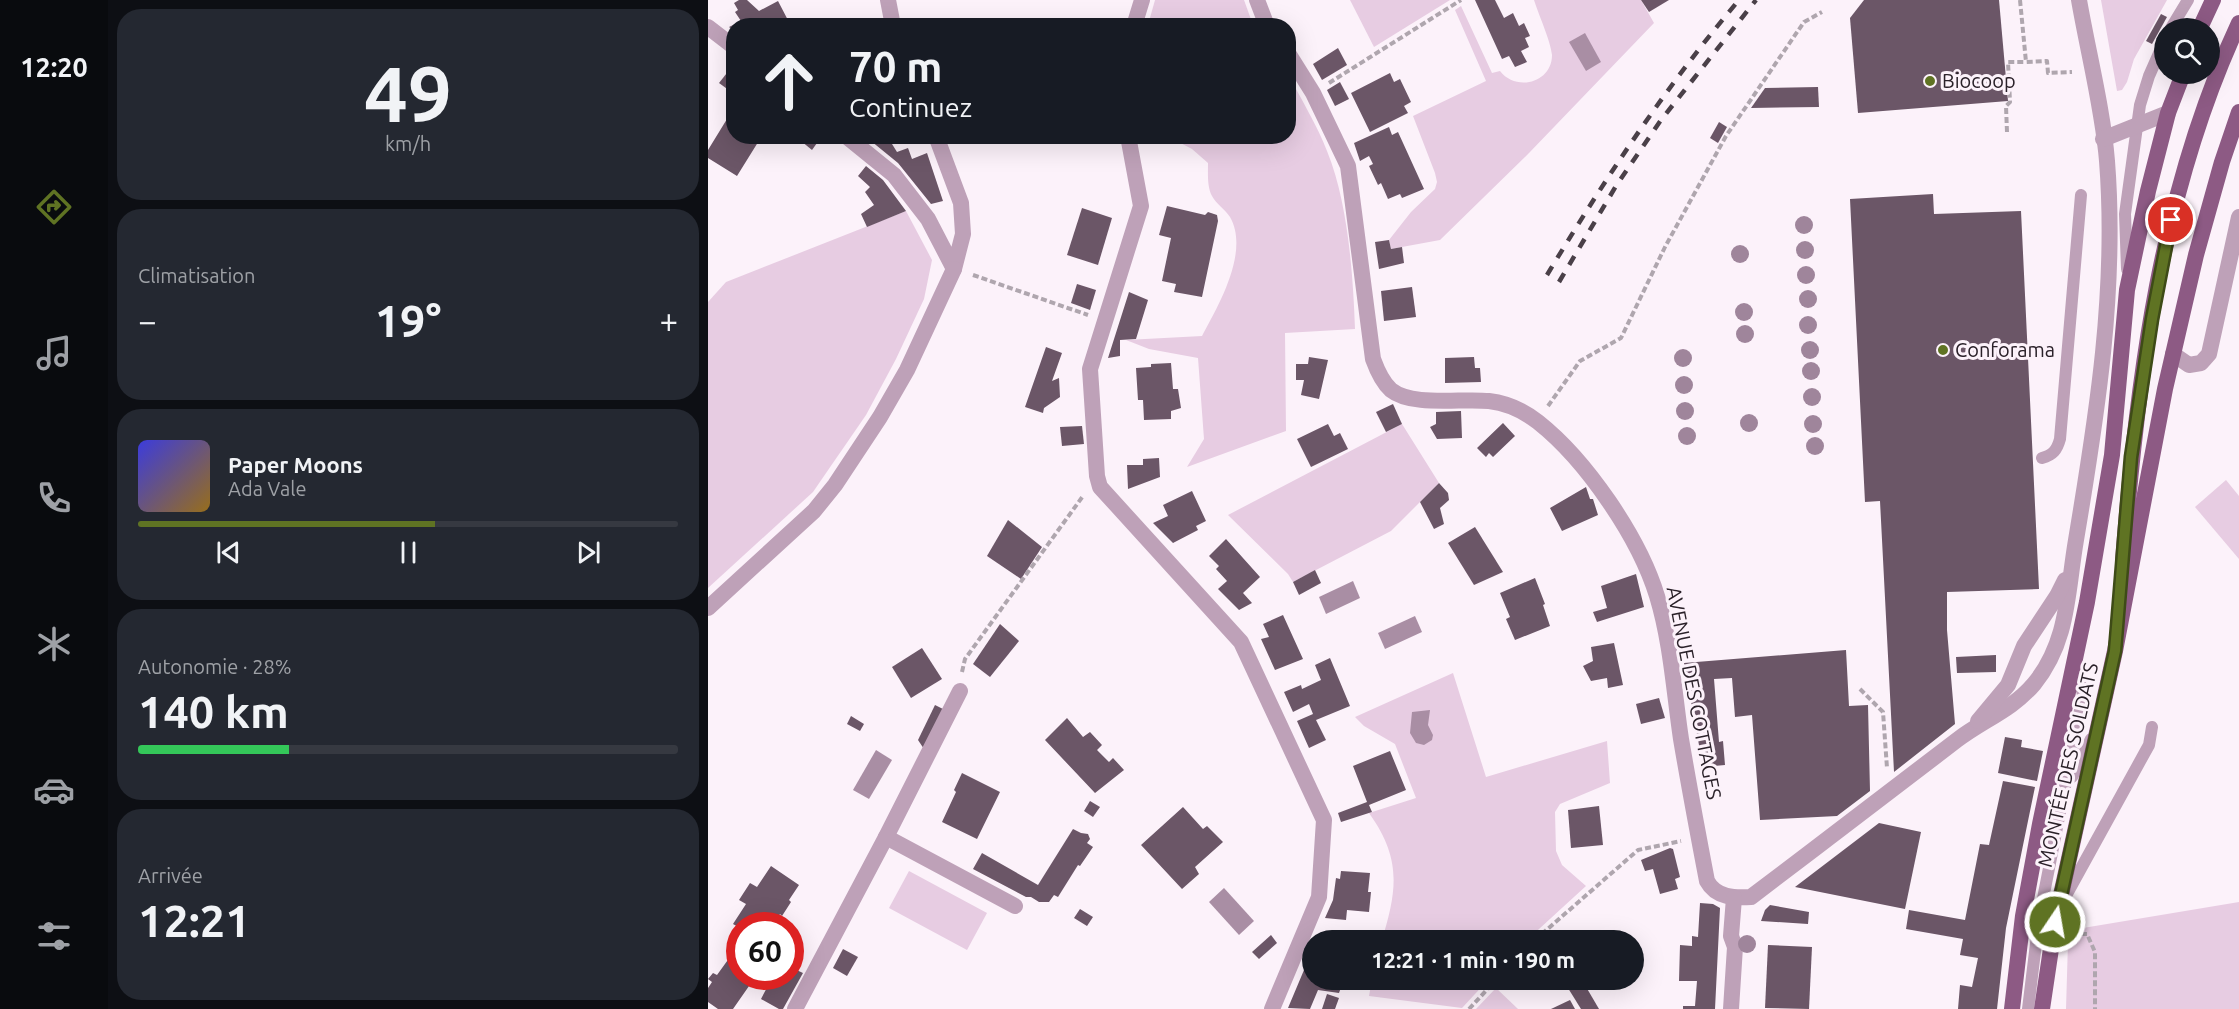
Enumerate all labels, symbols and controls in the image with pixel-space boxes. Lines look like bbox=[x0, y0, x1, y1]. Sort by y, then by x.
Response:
map controls bbox=[2154, 18, 2220, 84]
button: search bbox=[2154, 18, 2220, 84]
icon: ahead bbox=[750, 42, 828, 120]
text: 70 m bbox=[849, 43, 943, 90]
text: 49 bbox=[364, 49, 452, 137]
text: 12:20 bbox=[20, 52, 88, 82]
place label: Biocoop bbox=[1942, 69, 2016, 92]
marker: Biocoop bbox=[1923, 74, 1937, 88]
text: Continuez bbox=[849, 92, 972, 122]
text: km/h bbox=[385, 132, 431, 155]
icon: directions bbox=[33, 186, 75, 228]
pin bbox=[2145, 194, 2196, 245]
icon: arrive bbox=[2154, 203, 2187, 236]
text: Climatisation bbox=[138, 264, 255, 287]
text: 19° bbox=[375, 295, 441, 346]
text: − bbox=[138, 302, 157, 339]
text: + bbox=[659, 302, 678, 339]
icon: music bbox=[33, 332, 75, 374]
place label: Conforama bbox=[1955, 338, 2055, 361]
marker: Conforama bbox=[1936, 343, 1950, 357]
text: Paper Moons bbox=[228, 452, 363, 477]
icon: phone bbox=[33, 477, 75, 519]
text: Ada Vale bbox=[228, 477, 306, 500]
icon: previous bbox=[212, 536, 245, 569]
icon: pause bbox=[392, 536, 425, 569]
icon: next bbox=[572, 536, 605, 569]
street label: AVENUE DES COTTAGES bbox=[1663, 584, 1726, 801]
icon: climate bbox=[33, 623, 75, 665]
text: Autonomie · 28% bbox=[138, 655, 292, 678]
street label: MONTÉE DES SOLDATS bbox=[2033, 660, 2102, 869]
text: 140 km bbox=[138, 686, 289, 737]
icon: car bbox=[33, 769, 75, 811]
text: Arrivée bbox=[138, 864, 203, 887]
position arrow bbox=[2023, 890, 2087, 954]
text: 12:21 bbox=[138, 895, 251, 946]
speed limit sign: 60 bbox=[726, 912, 804, 990]
icon: filters bbox=[33, 915, 75, 957]
text: 12:21 · 1 min · 190 m bbox=[1371, 947, 1575, 972]

